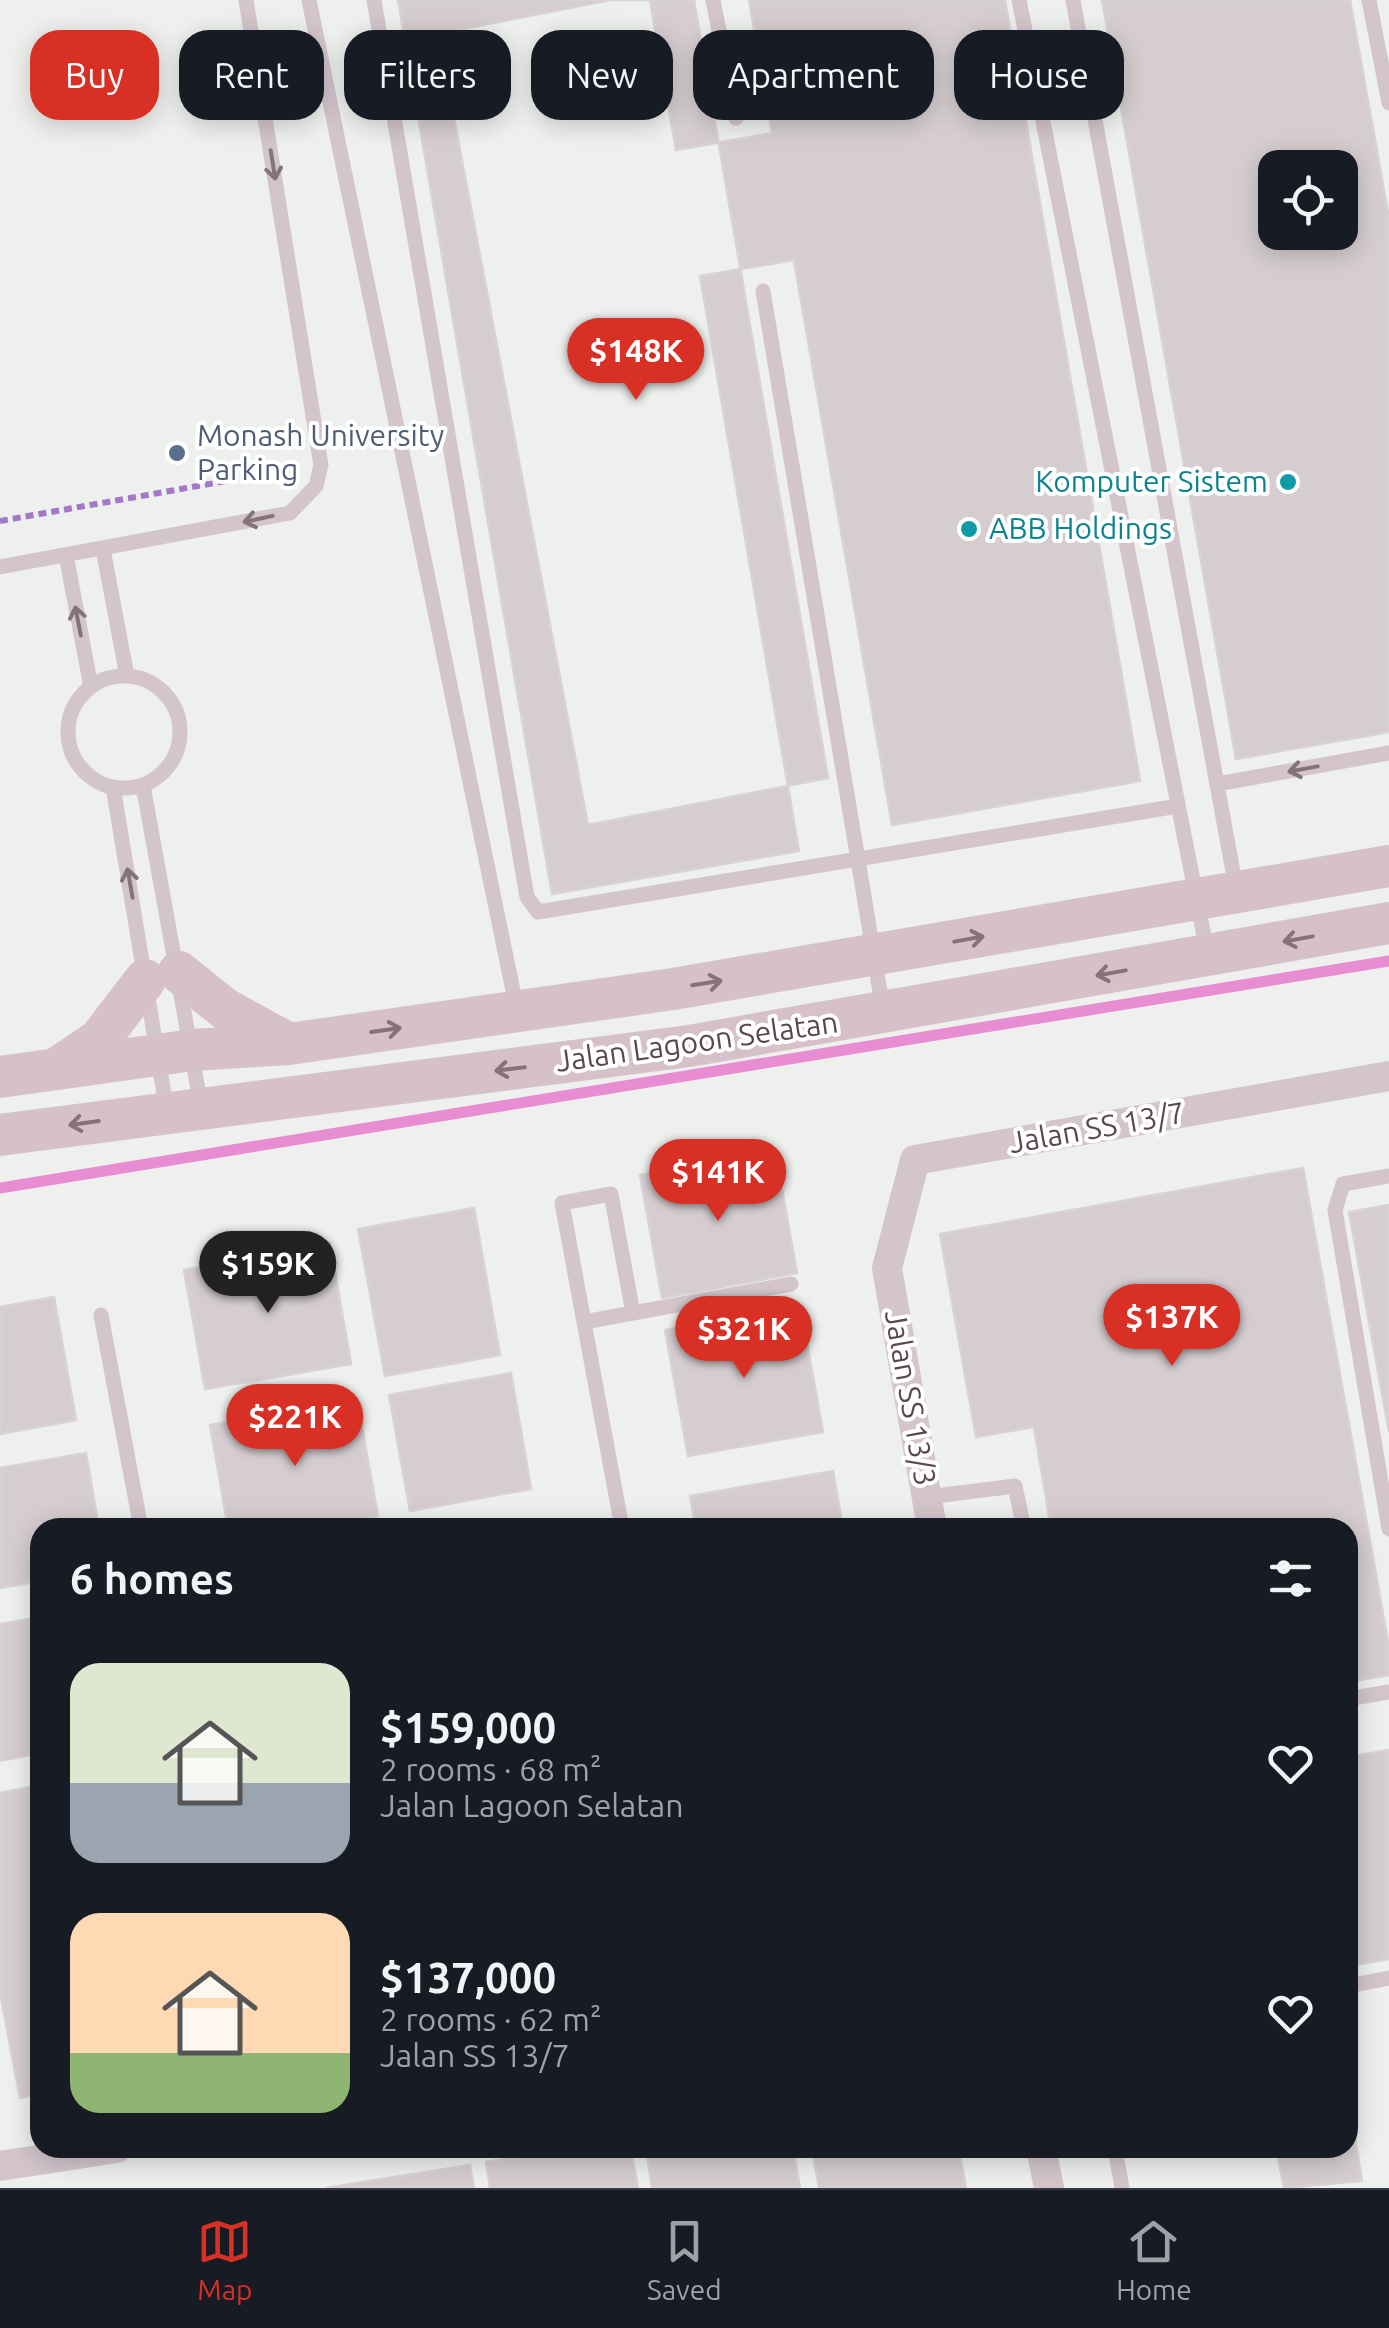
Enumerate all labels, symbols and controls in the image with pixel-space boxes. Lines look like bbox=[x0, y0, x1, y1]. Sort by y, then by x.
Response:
chip: Buy bbox=[30, 30, 159, 120]
chip: Rent bbox=[179, 30, 324, 120]
chip: Filters bbox=[344, 30, 511, 120]
chip: New bbox=[531, 30, 673, 120]
chip: Apartment bbox=[693, 30, 934, 120]
chip: House bbox=[954, 30, 1124, 120]
one-way arrow bbox=[264, 149, 283, 181]
map controls bbox=[1258, 150, 1358, 250]
button: locate bbox=[1258, 150, 1358, 250]
pin: $148K bbox=[566, 318, 706, 403]
text: $148K bbox=[589, 332, 683, 368]
place label: Monash University Parking bbox=[197, 418, 444, 486]
marker: Monash University Parking bbox=[166, 442, 188, 464]
place label: Komputer Sistem bbox=[1035, 464, 1268, 498]
marker: Komputer Sistem bbox=[1277, 471, 1299, 493]
one-way arrow bbox=[243, 511, 275, 530]
place label: ABB Holdings bbox=[989, 511, 1172, 545]
marker: ABB Holdings bbox=[958, 518, 980, 540]
one-way arrow bbox=[68, 606, 87, 638]
one-way arrow bbox=[1287, 760, 1320, 779]
one-way arrow bbox=[120, 868, 138, 900]
one-way arrow bbox=[952, 929, 984, 948]
one-way arrow bbox=[1282, 930, 1315, 949]
one-way arrow bbox=[1096, 964, 1128, 983]
one-way arrow bbox=[691, 974, 723, 992]
street label: Jalan Lagoon Selatan bbox=[554, 1004, 840, 1078]
one-way arrow bbox=[369, 1020, 402, 1039]
one-way arrow bbox=[495, 1060, 527, 1079]
street label: Jalan SS 13/7 bbox=[1006, 1095, 1187, 1159]
one-way arrow bbox=[68, 1115, 100, 1133]
pin: $141K bbox=[648, 1139, 788, 1224]
text: $141K bbox=[671, 1153, 765, 1189]
pin: $159K bbox=[198, 1231, 338, 1316]
text: $159K bbox=[221, 1245, 315, 1281]
pin: $137K bbox=[1102, 1284, 1242, 1369]
pin: $321K bbox=[674, 1296, 814, 1381]
text: $137K bbox=[1125, 1298, 1219, 1334]
street label: Jalan SS 13/3 bbox=[879, 1307, 943, 1488]
text: $321K bbox=[697, 1310, 791, 1346]
pin: $221K bbox=[225, 1384, 365, 1469]
text: $221K bbox=[248, 1398, 342, 1434]
icon: filters bbox=[1263, 1551, 1318, 1606]
text: 6 homes bbox=[70, 1555, 234, 1602]
icon: home bbox=[150, 1703, 270, 1823]
text: $159,000 bbox=[380, 1704, 556, 1751]
icon: heart bbox=[1263, 1736, 1318, 1791]
text: 2 rooms · 68 m² bbox=[380, 1751, 601, 1787]
text: Jalan Lagoon Selatan bbox=[380, 1787, 683, 1823]
icon: home bbox=[150, 1953, 270, 2073]
text: $137,000 bbox=[380, 1954, 556, 2001]
icon: heart bbox=[1263, 1986, 1318, 2041]
text: 2 rooms · 62 m² bbox=[380, 2001, 601, 2037]
text: Jalan SS 13/7 bbox=[380, 2037, 569, 2073]
tab: Map bbox=[197, 2214, 252, 2305]
tab: Saved bbox=[647, 2214, 722, 2305]
tab: Home bbox=[1116, 2214, 1192, 2305]

